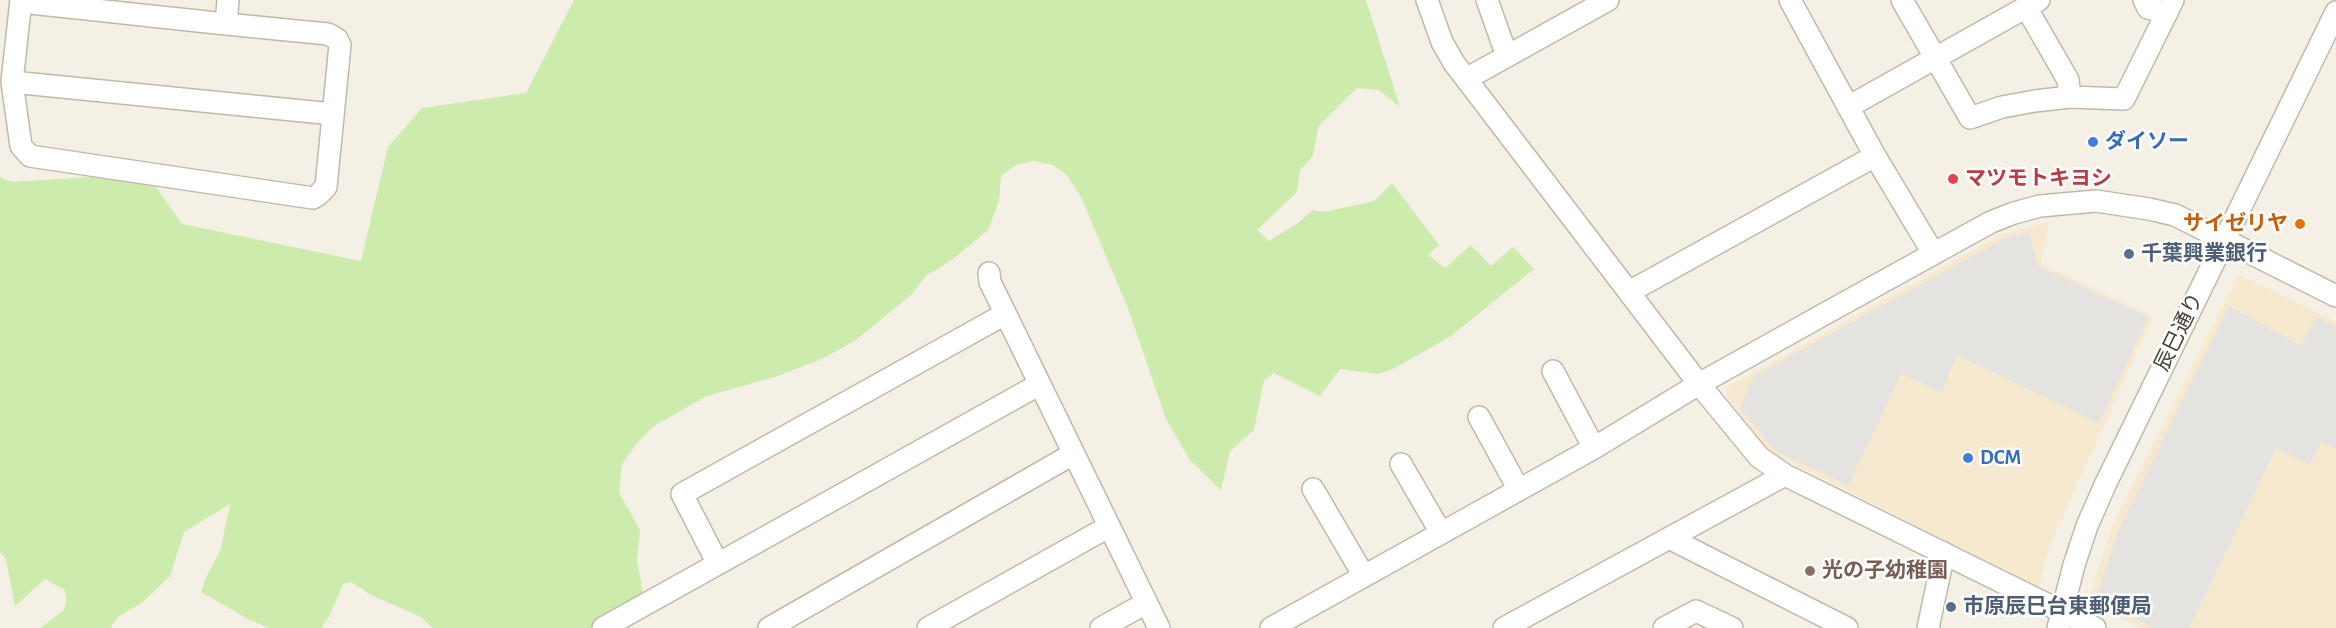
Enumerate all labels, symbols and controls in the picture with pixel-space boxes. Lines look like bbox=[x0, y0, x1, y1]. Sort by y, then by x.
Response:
place label: ダイソー bbox=[2105, 129, 2189, 155]
marker: ダイソー bbox=[2086, 135, 2100, 149]
place label: マツモトキヨシ bbox=[1965, 166, 2112, 192]
marker: マツモトキヨシ bbox=[1946, 172, 1960, 186]
place label: サイゼリヤ bbox=[2183, 211, 2288, 237]
marker: サイゼリヤ bbox=[2293, 217, 2307, 231]
place label: 千葉興業銀行 bbox=[2141, 241, 2267, 267]
marker: 千葉興業銀行 bbox=[2122, 247, 2136, 261]
street label: 辰巳通り bbox=[2149, 289, 2209, 375]
place label: DCM bbox=[1980, 445, 2021, 471]
marker: DCM bbox=[1961, 451, 1975, 465]
place label: 光の子幼稚園 bbox=[1822, 558, 1948, 584]
marker: 光の子幼稚園 bbox=[1803, 564, 1817, 578]
place label: 市原辰巳台東郵便局 bbox=[1963, 594, 2152, 620]
marker: 市原辰巳台東郵便局 bbox=[1944, 600, 1958, 614]

